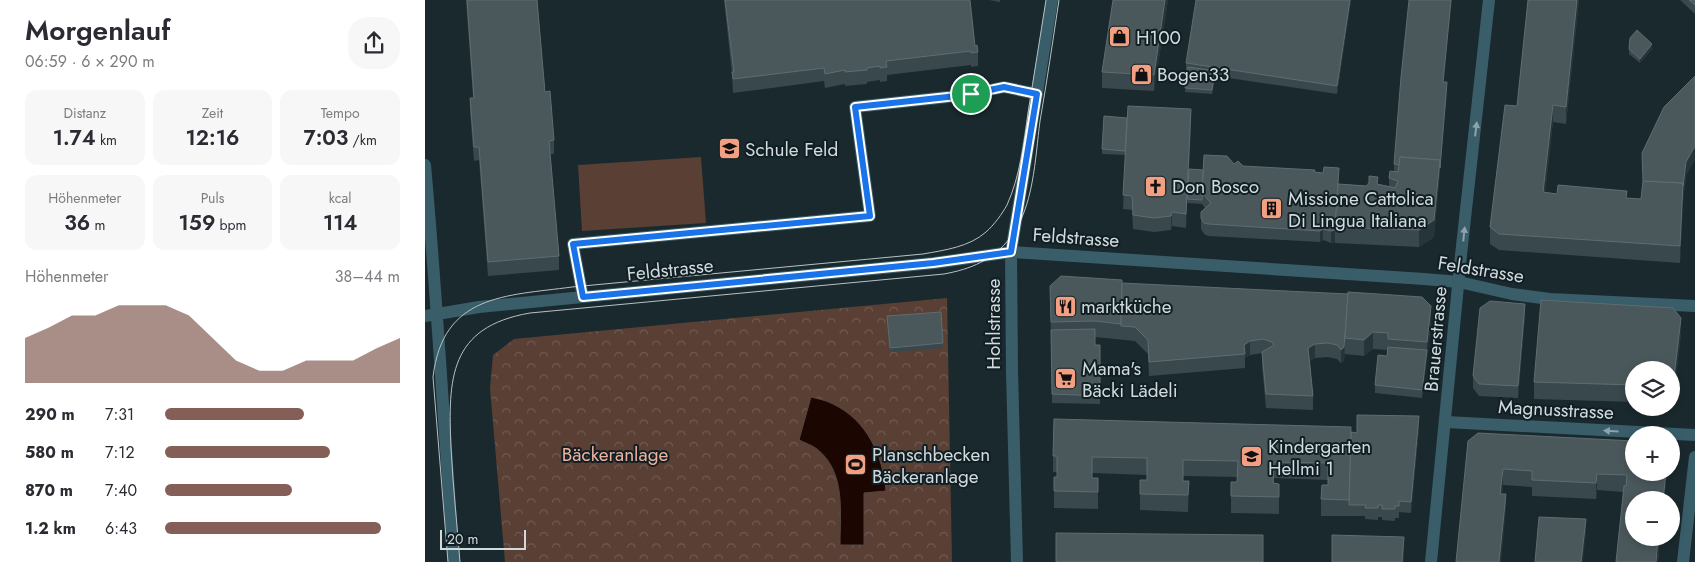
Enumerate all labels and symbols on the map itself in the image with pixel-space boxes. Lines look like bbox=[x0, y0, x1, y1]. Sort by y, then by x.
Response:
place label: H100 bbox=[1136, 24, 1181, 51]
shop icon: H100 bbox=[1108, 25, 1132, 49]
place label: Bogen33 bbox=[1157, 61, 1229, 88]
shop icon: Bogen33 bbox=[1129, 62, 1153, 86]
pin bbox=[950, 73, 992, 115]
one-way arrow bbox=[1472, 121, 1480, 137]
place label: Schule Feld bbox=[745, 136, 838, 163]
school or university icon: Schule Feld bbox=[717, 137, 741, 161]
place label: Don Bosco bbox=[1172, 173, 1259, 200]
church icon: Don Bosco bbox=[1144, 174, 1168, 198]
place label: Missione Cattolica Di Lingua Italiana bbox=[1288, 185, 1434, 234]
building icon: Missione Cattolica Di Lingua Italiana bbox=[1260, 197, 1284, 221]
street label: Feldstrasse bbox=[1032, 221, 1120, 254]
one-way arrow bbox=[1460, 225, 1468, 241]
street label: Feldstrasse bbox=[1436, 249, 1526, 290]
street label: Feldstrasse bbox=[625, 252, 715, 287]
street label: Hohlstrasse bbox=[980, 278, 1007, 370]
street label: Brauerstrasse bbox=[1417, 285, 1454, 393]
place label: marktküche bbox=[1081, 293, 1172, 320]
restaurant icon: marktküche bbox=[1053, 294, 1077, 318]
place label: Mama's Bäcki Lädeli bbox=[1082, 355, 1178, 404]
supermarket icon: Mama's Bäcki Lädeli bbox=[1054, 367, 1078, 391]
street label: Magnusstrasse bbox=[1497, 393, 1615, 426]
one-way arrow bbox=[1603, 426, 1619, 434]
place label: Kindergarten Hellmi 1 bbox=[1268, 433, 1371, 482]
park label: Bäckeranlage bbox=[562, 441, 668, 468]
place label: Planschbecken Bäckeranlage bbox=[872, 441, 990, 490]
school or university icon: Kindergarten Hellmi 1 bbox=[1240, 445, 1264, 469]
sports icon: Planschbecken Bäckeranlage bbox=[844, 453, 868, 477]
scale bar bbox=[440, 527, 526, 550]

